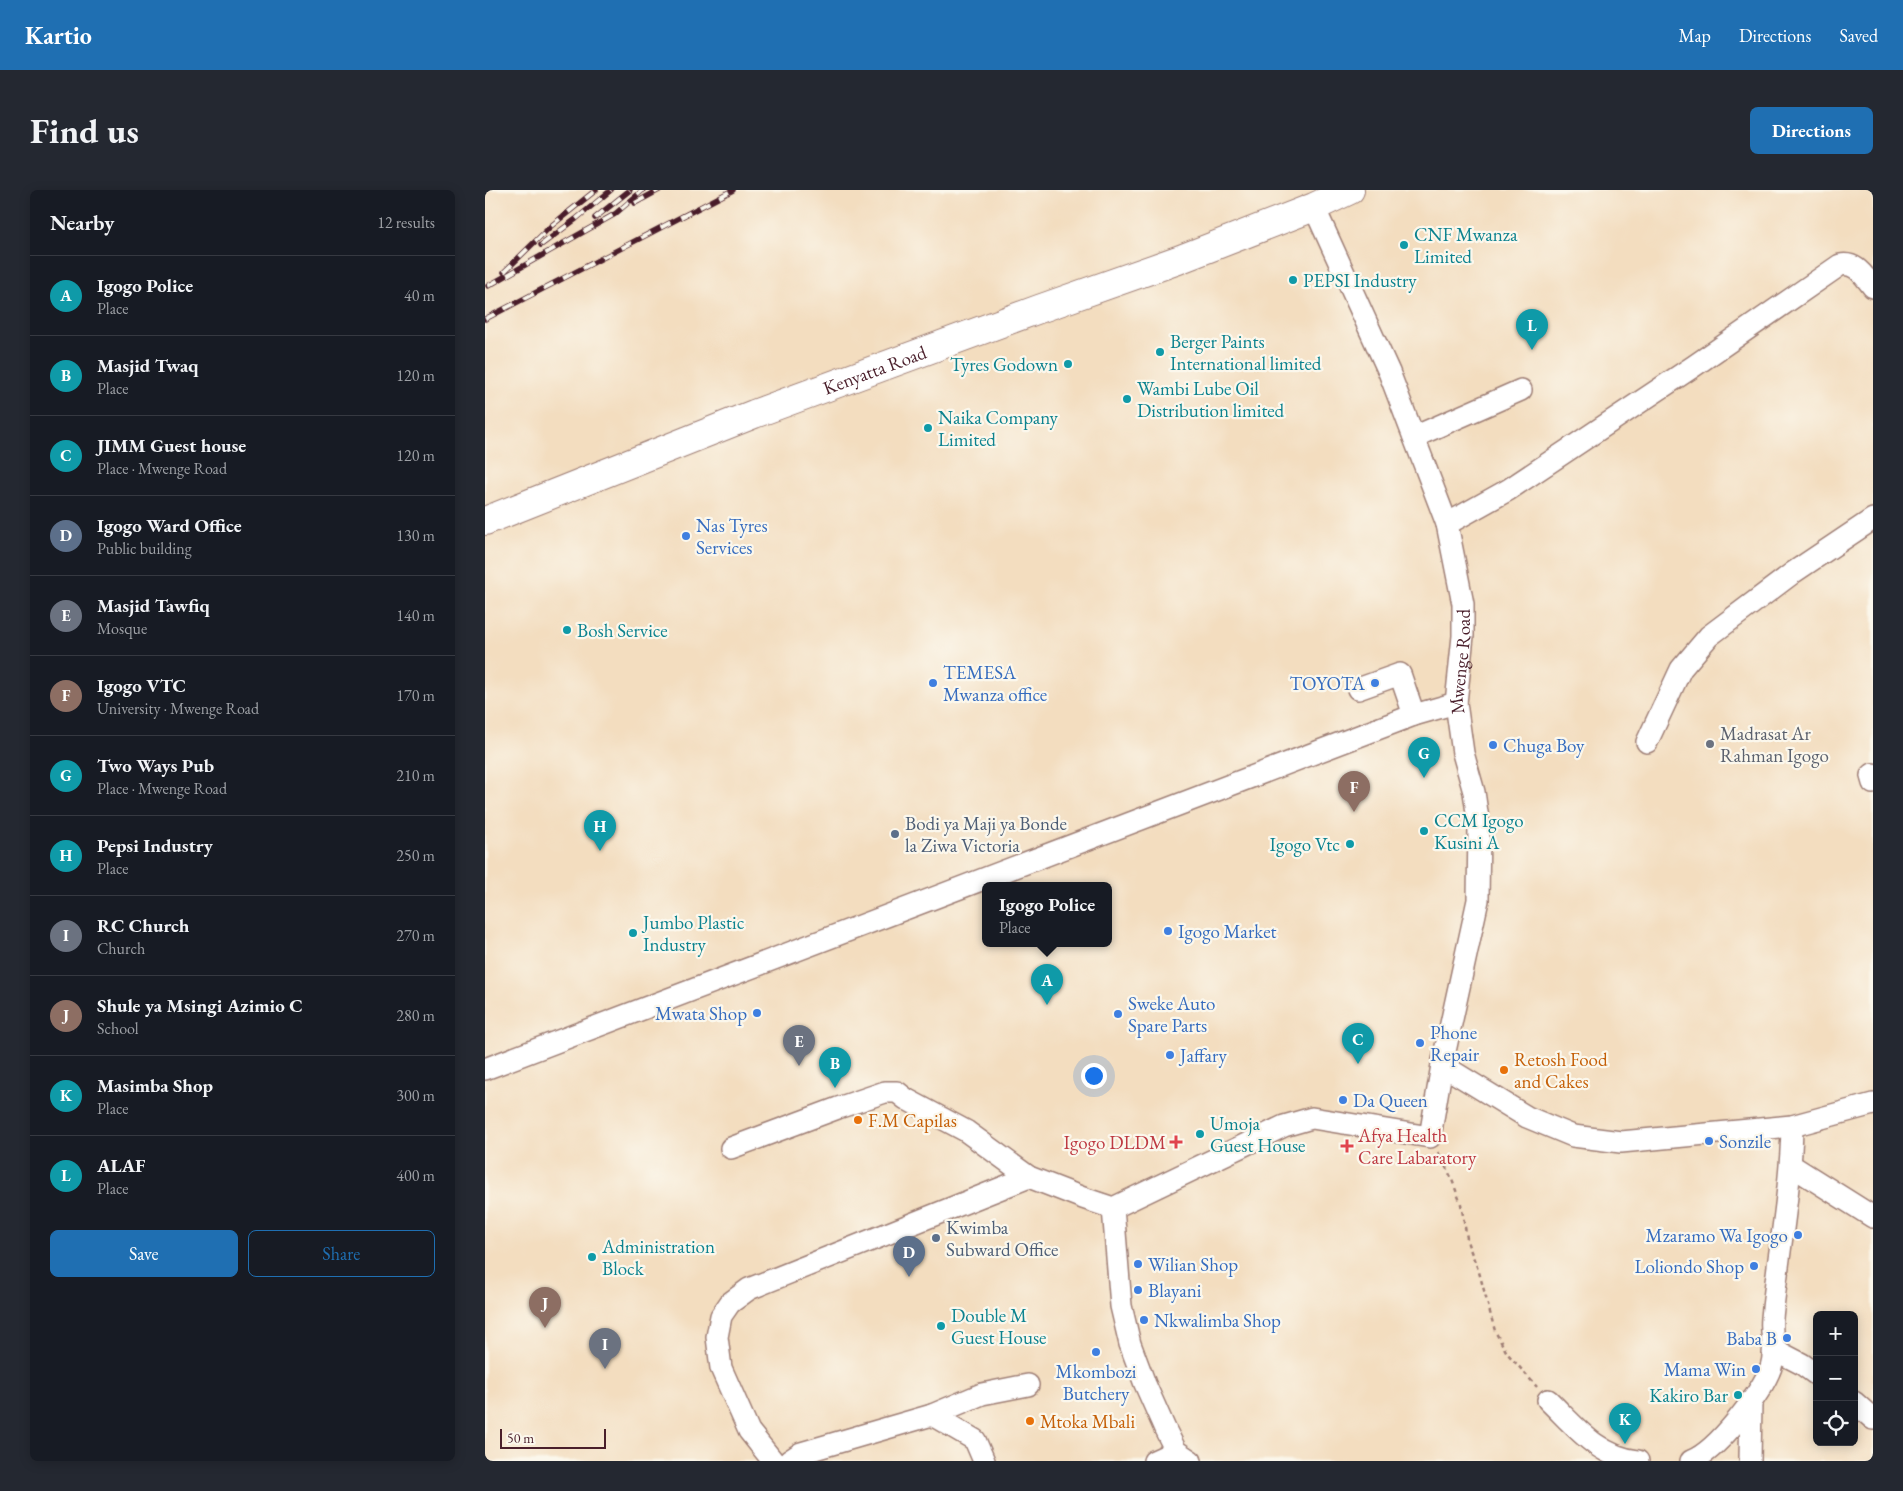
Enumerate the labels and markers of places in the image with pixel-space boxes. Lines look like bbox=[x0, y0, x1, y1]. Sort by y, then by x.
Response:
place label: CNF Mwanza Limited bbox=[1414, 222, 1518, 269]
marker: CNF Mwanza Limited bbox=[1398, 239, 1410, 251]
place label: PEPSI Industry bbox=[1303, 268, 1417, 293]
marker: PEPSI Industry bbox=[1287, 274, 1299, 286]
pin: L bbox=[1516, 309, 1548, 350]
place label: Berger Paints International limited bbox=[1170, 329, 1322, 376]
marker: Berger Paints International limited bbox=[1154, 346, 1166, 358]
place label: Tyres Godown bbox=[950, 352, 1058, 377]
marker: Tyres Godown bbox=[1062, 358, 1074, 370]
place label: Wambi Lube Oil Distribution limited bbox=[1137, 376, 1285, 423]
marker: Wambi Lube Oil Distribution limited bbox=[1121, 393, 1133, 405]
place label: Naika Company Limited bbox=[938, 405, 1059, 452]
marker: Naika Company Limited bbox=[922, 422, 934, 434]
place label: Nas Tyres Services bbox=[696, 513, 768, 560]
marker: Nas Tyres Services bbox=[680, 530, 692, 542]
place label: Bosh Service bbox=[577, 618, 668, 643]
marker: Bosh Service bbox=[561, 624, 573, 636]
place label: TEMESA Mwanza office bbox=[943, 660, 1047, 707]
place label: TOYOTA bbox=[1290, 671, 1366, 696]
marker: TEMESA Mwanza office bbox=[927, 677, 939, 689]
marker: TOYOTA bbox=[1369, 677, 1381, 689]
place label: Madrasat Ar Rahman Igogo bbox=[1720, 721, 1829, 768]
place label: Chuga Boy bbox=[1503, 733, 1585, 758]
pin: G bbox=[1408, 737, 1440, 778]
marker: Madrasat Ar Rahman Igogo bbox=[1704, 738, 1716, 750]
marker: Chuga Boy bbox=[1487, 739, 1499, 751]
pin: F bbox=[1338, 771, 1370, 812]
place label: CCM Igogo Kusini A bbox=[1434, 808, 1524, 855]
pin: H bbox=[584, 810, 616, 851]
place label: Bodi ya Maji ya Bonde la Ziwa Victoria bbox=[905, 811, 1067, 858]
marker: CCM Igogo Kusini A bbox=[1418, 825, 1430, 837]
marker: Bodi ya Maji ya Bonde la Ziwa Victoria bbox=[889, 828, 901, 840]
place label: Igogo Vtc bbox=[1269, 832, 1340, 857]
marker: Igogo Vtc bbox=[1344, 838, 1356, 850]
place label: Jumbo Plastic Industry bbox=[641, 910, 745, 957]
place label: Igogo Market bbox=[1178, 919, 1277, 944]
marker: Igogo Market bbox=[1162, 925, 1174, 937]
marker: Jumbo Plastic Industry bbox=[627, 927, 639, 939]
pin: A bbox=[1031, 964, 1063, 1005]
place label: Sweke Auto Spare Parts bbox=[1128, 991, 1215, 1038]
place label: Mwata Shop bbox=[655, 1001, 747, 1026]
marker: Mwata Shop bbox=[751, 1007, 763, 1019]
marker: Sweke Auto Spare Parts bbox=[1112, 1008, 1124, 1020]
place label: Phone Repair bbox=[1430, 1020, 1480, 1067]
pin: C bbox=[1342, 1023, 1374, 1064]
pin: E bbox=[783, 1025, 815, 1066]
marker: Phone Repair bbox=[1414, 1037, 1426, 1049]
place label: Jaffary bbox=[1178, 1043, 1227, 1068]
pin: B bbox=[819, 1047, 851, 1088]
place label: Retosh Food and Cakes bbox=[1514, 1047, 1608, 1094]
marker: Jaffary bbox=[1164, 1049, 1176, 1061]
marker: Retosh Food and Cakes bbox=[1498, 1064, 1510, 1076]
place label: Da Queen bbox=[1353, 1088, 1428, 1113]
marker: Da Queen bbox=[1337, 1094, 1349, 1106]
place label: F.M Capilas bbox=[868, 1108, 957, 1133]
place label: Umoja Guest House bbox=[1210, 1111, 1306, 1158]
marker: F.M Capilas bbox=[852, 1114, 864, 1126]
place label: Afya Health Care Labaratory bbox=[1357, 1123, 1477, 1170]
marker: Umoja Guest House bbox=[1194, 1128, 1206, 1140]
place label: Sonzile bbox=[1719, 1129, 1771, 1154]
place label: Igogo DLDM bbox=[1064, 1130, 1166, 1155]
marker: Sonzile bbox=[1703, 1135, 1715, 1147]
marker: Igogo DLDM bbox=[1170, 1136, 1182, 1148]
marker: Afya Health Care Labaratory bbox=[1340, 1139, 1354, 1153]
place label: Kwimba Subward Office bbox=[946, 1215, 1058, 1262]
place label: Mzaramo Wa Igogo bbox=[1646, 1223, 1788, 1248]
marker: Mzaramo Wa Igogo bbox=[1792, 1229, 1804, 1241]
marker: Kwimba Subward Office bbox=[930, 1232, 942, 1244]
place label: Administration Block bbox=[601, 1234, 715, 1281]
pin: D bbox=[893, 1236, 925, 1277]
marker: Administration Block bbox=[586, 1251, 598, 1263]
place label: Wilian Shop bbox=[1148, 1252, 1238, 1277]
place label: Loliondo Shop bbox=[1634, 1254, 1744, 1279]
marker: Wilian Shop bbox=[1132, 1258, 1144, 1270]
marker: Loliondo Shop bbox=[1748, 1260, 1760, 1272]
place label: Blayani bbox=[1148, 1278, 1202, 1303]
marker: Blayani bbox=[1132, 1284, 1144, 1296]
pin: J bbox=[529, 1287, 561, 1328]
place label: Double M Guest House bbox=[951, 1303, 1047, 1350]
place label: Nkwalimba Shop bbox=[1154, 1308, 1281, 1333]
marker: Nkwalimba Shop bbox=[1138, 1314, 1150, 1326]
marker: Double M Guest House bbox=[935, 1320, 947, 1332]
place label: Baba B bbox=[1726, 1326, 1777, 1351]
pin: I bbox=[589, 1328, 621, 1369]
marker: Baba B bbox=[1781, 1332, 1793, 1344]
marker: Mkombozi Butchery bbox=[1090, 1346, 1102, 1358]
place label: Mama Win bbox=[1664, 1357, 1746, 1382]
place label: Mkombozi Butchery bbox=[1056, 1359, 1137, 1406]
marker: Mama Win bbox=[1750, 1363, 1762, 1375]
place label: Kakiro Bar bbox=[1649, 1383, 1729, 1408]
marker: Kakiro Bar bbox=[1732, 1389, 1744, 1401]
pin: K bbox=[1609, 1403, 1641, 1444]
place label: Mtoka Mbali bbox=[1040, 1409, 1135, 1434]
marker: Mtoka Mbali bbox=[1024, 1415, 1036, 1427]

